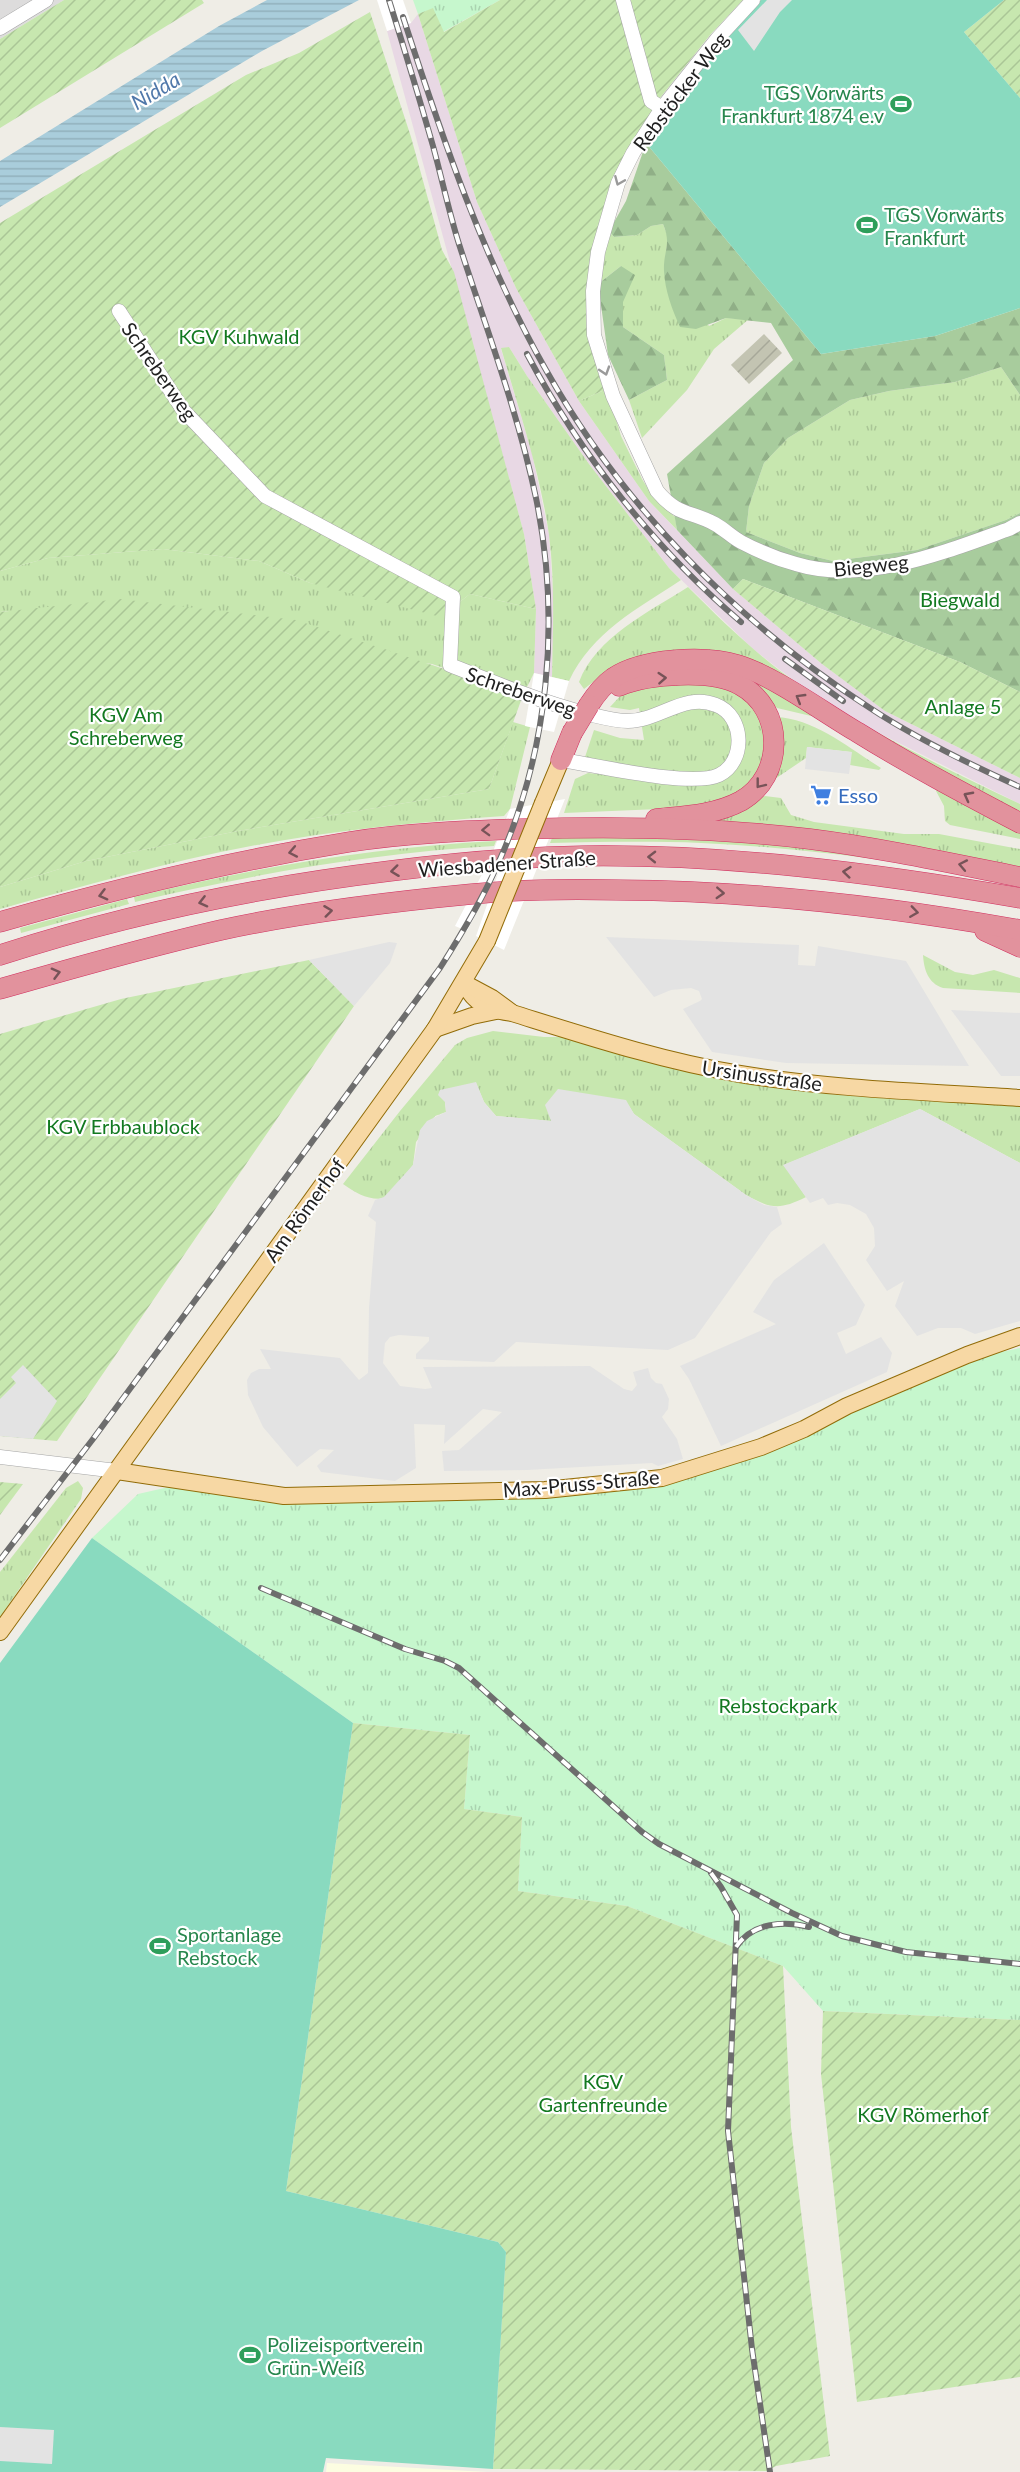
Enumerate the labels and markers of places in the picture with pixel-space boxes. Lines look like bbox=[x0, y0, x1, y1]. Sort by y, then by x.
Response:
place label: TGS Vorwärts Frankfurt 1874 e.v bbox=[721, 80, 885, 127]
sports icon: TGS Vorwärts Frankfurt 1874 e.v bbox=[889, 92, 913, 116]
place label: TGS Vorwärts Frankfurt bbox=[884, 202, 1004, 249]
sports icon: TGS Vorwärts Frankfurt bbox=[855, 213, 879, 237]
supermarket icon: Esso bbox=[809, 783, 833, 807]
place label: Esso bbox=[838, 783, 878, 807]
place label: Sportanlage Rebstock bbox=[177, 1922, 281, 1969]
sports icon: Sportanlage Rebstock bbox=[148, 1934, 172, 1958]
place label: Polizeisportverein Grün-Weiß bbox=[267, 2332, 423, 2379]
sports icon: Polizeisportverein Grün-Weiß bbox=[238, 2343, 262, 2367]

